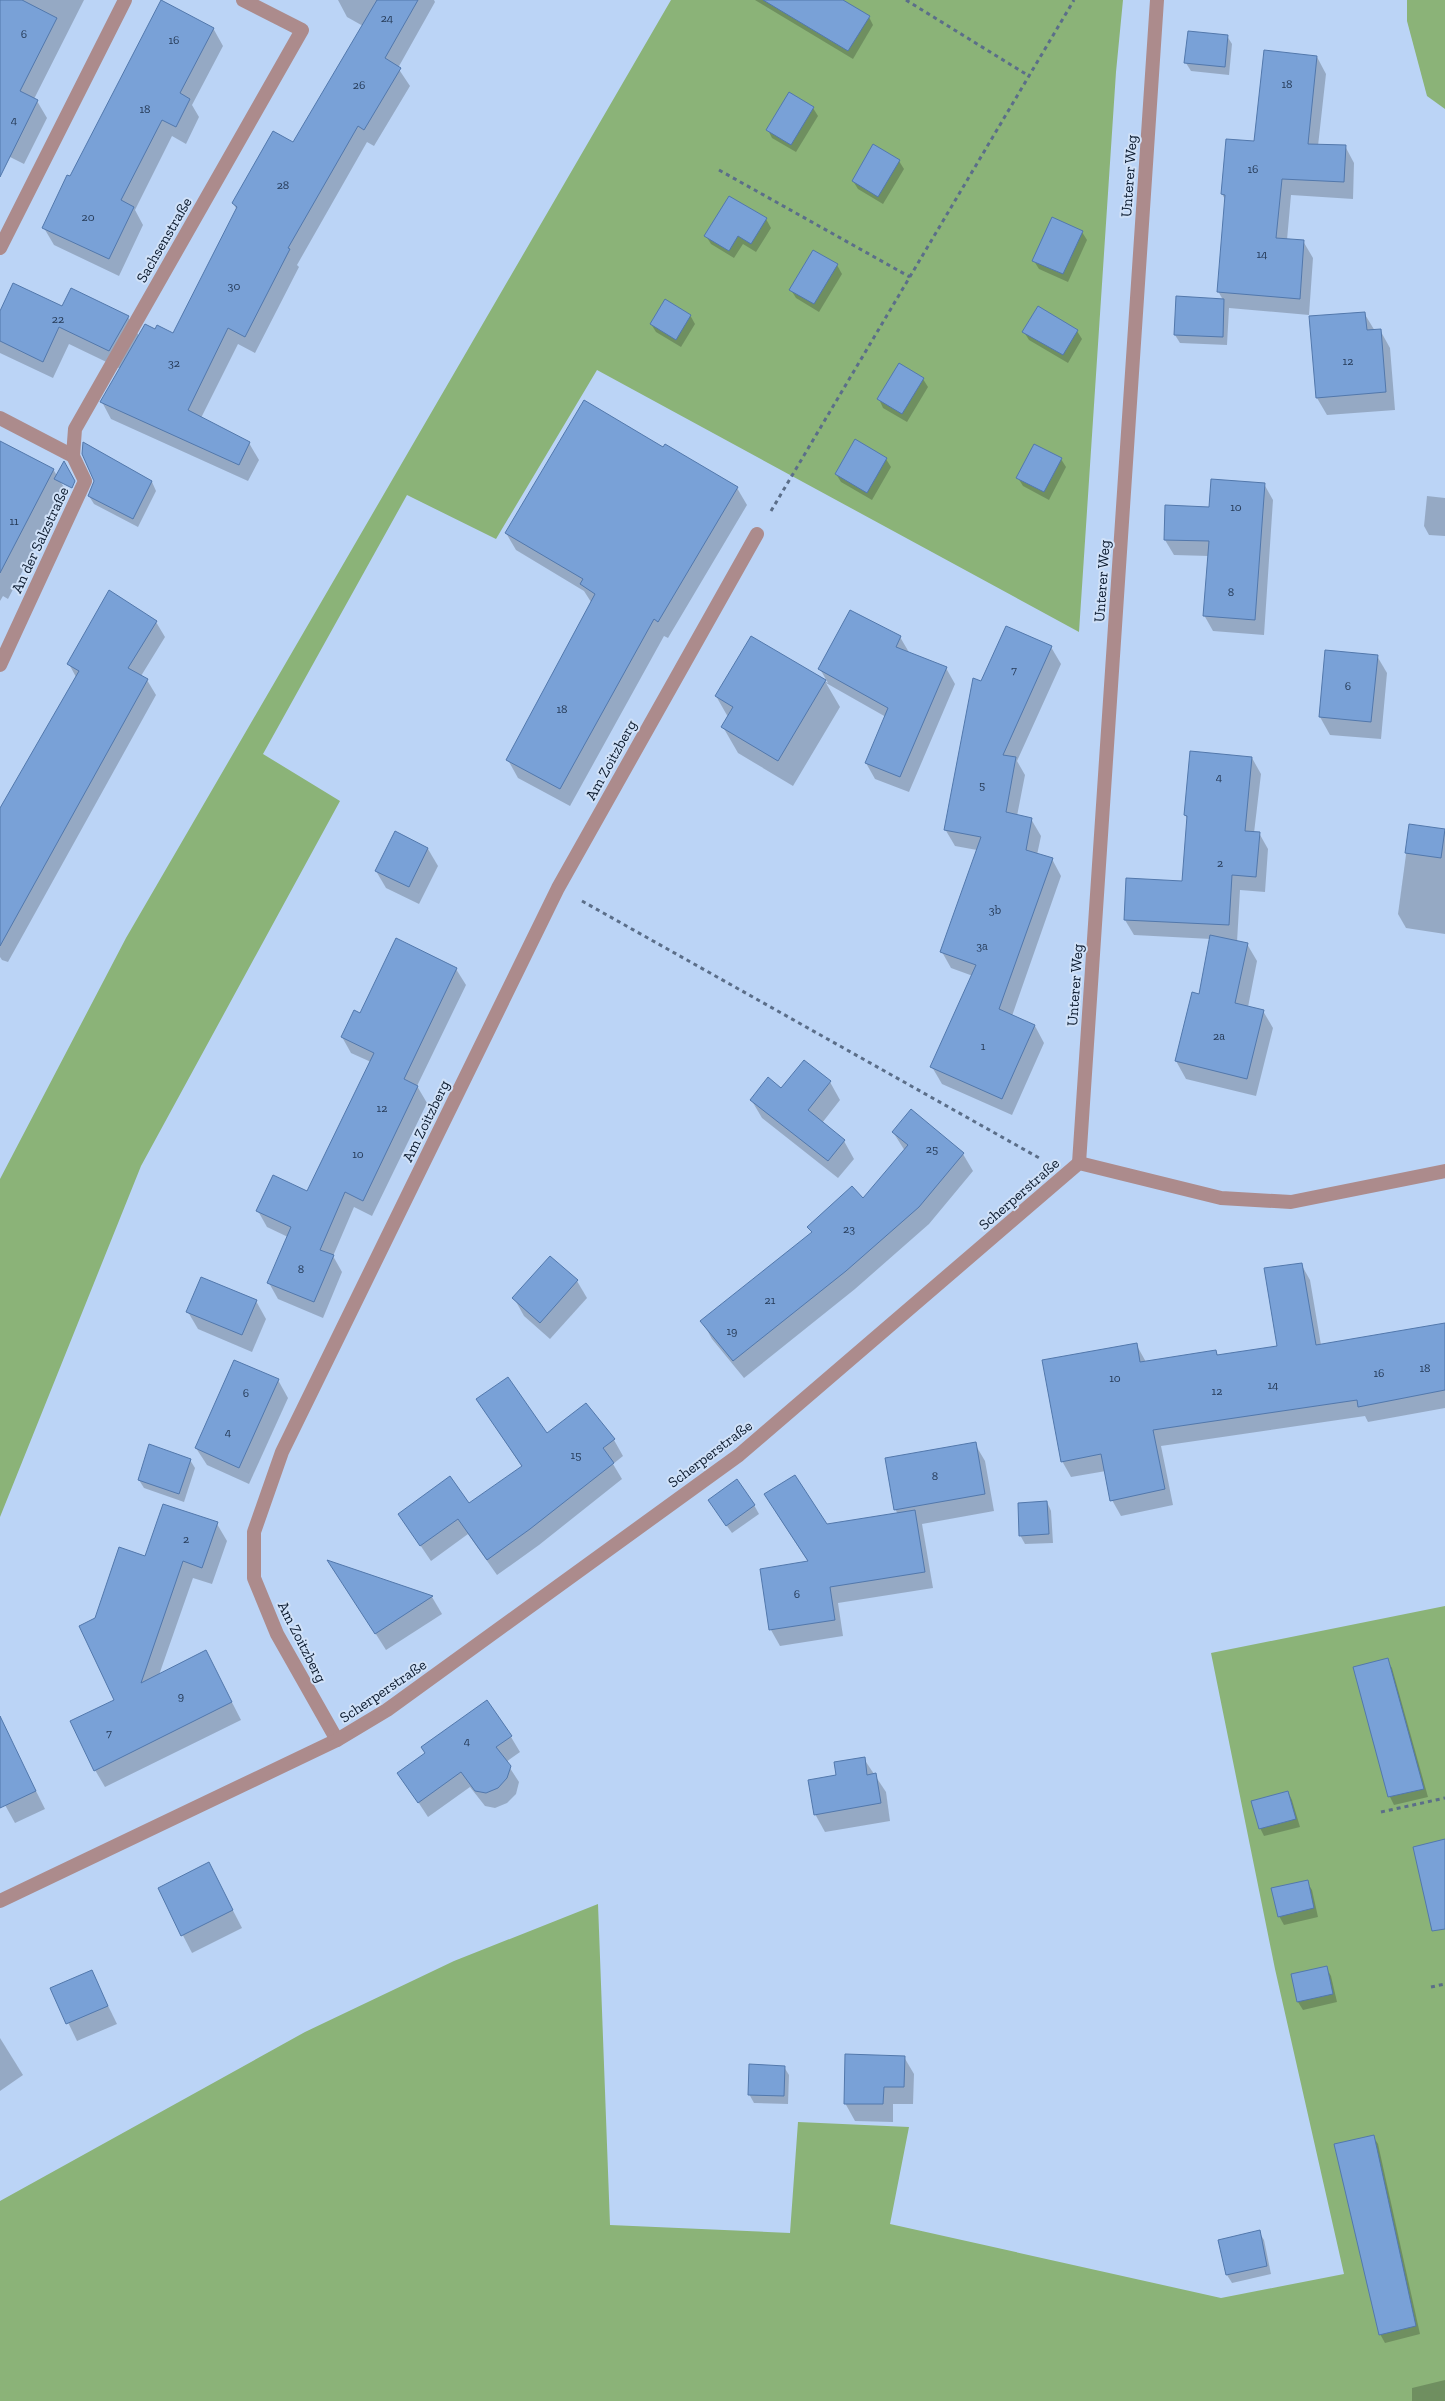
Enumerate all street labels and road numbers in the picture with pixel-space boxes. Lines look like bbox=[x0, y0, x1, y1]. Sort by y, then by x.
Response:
street label: Unterer Weg bbox=[1117, 134, 1141, 218]
street label: Sachsenstraße bbox=[132, 194, 196, 286]
street label: An der Salzstraße bbox=[8, 484, 72, 596]
street label: Unterer Weg bbox=[1090, 539, 1114, 623]
street label: Am Zoitzberg bbox=[582, 717, 640, 803]
street label: Unterer Weg bbox=[1063, 943, 1087, 1027]
street label: Am Zoitzberg bbox=[398, 1077, 454, 1165]
street label: Scherperstraße bbox=[975, 1154, 1063, 1234]
street label: Scherperstraße bbox=[664, 1416, 756, 1492]
street label: Am Zoitzberg bbox=[274, 1598, 330, 1686]
street label: Scherperstraße bbox=[336, 1655, 430, 1727]

